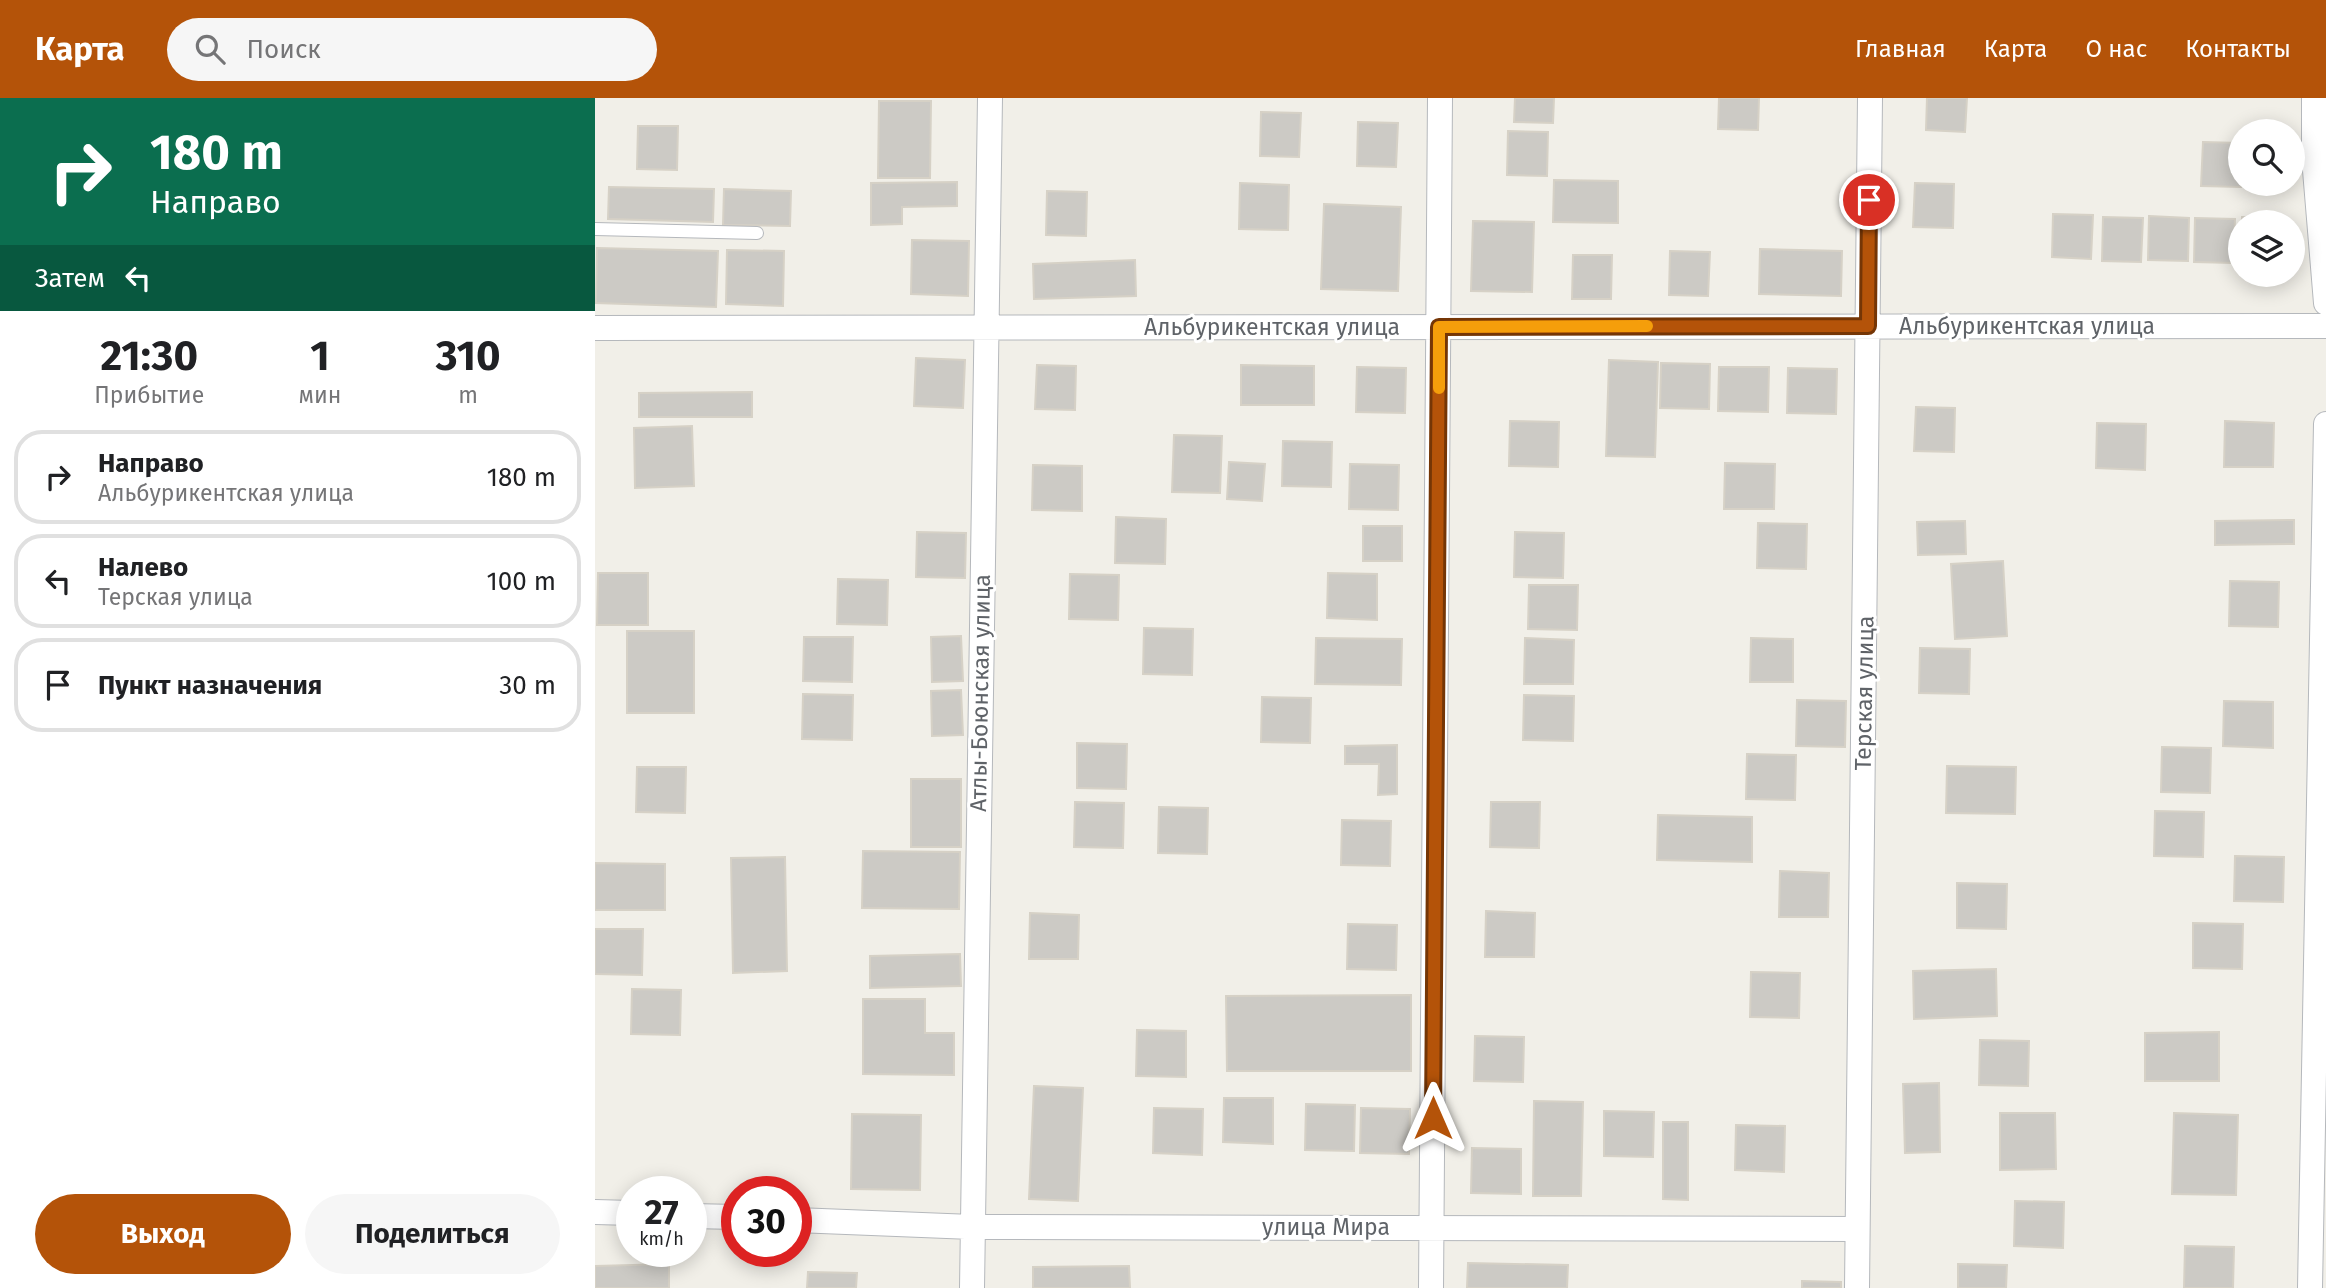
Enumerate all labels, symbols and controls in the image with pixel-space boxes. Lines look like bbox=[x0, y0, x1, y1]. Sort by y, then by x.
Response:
search box bbox=[167, 18, 657, 81]
text: Карта bbox=[35, 29, 125, 69]
icon: search bbox=[191, 30, 229, 68]
text: Поиск bbox=[247, 34, 321, 65]
text: Главная bbox=[1855, 35, 1946, 63]
text: Карта bbox=[1984, 35, 2047, 63]
text: О нас bbox=[2085, 35, 2147, 63]
text: Контакты bbox=[2185, 35, 2291, 63]
map controls bbox=[2228, 119, 2305, 287]
button: search bbox=[2228, 119, 2305, 196]
text: 180 m bbox=[150, 123, 283, 182]
icon: right bbox=[35, 126, 126, 217]
pin bbox=[1839, 170, 1899, 230]
icon: arrive bbox=[1850, 181, 1888, 219]
text: Направо bbox=[150, 183, 281, 221]
button: layers bbox=[2228, 210, 2305, 287]
icon: left bbox=[119, 259, 157, 297]
text: Затем bbox=[35, 263, 105, 294]
street label: Альбурикентская улица bbox=[1899, 312, 2155, 340]
street label: Альбурикентская улица bbox=[1144, 313, 1400, 341]
text: 21:30 bbox=[101, 331, 198, 381]
text: 1 bbox=[310, 331, 330, 381]
text: 310 bbox=[436, 331, 501, 381]
text: Прибытие bbox=[94, 381, 204, 409]
text: мин bbox=[299, 381, 341, 409]
text: m bbox=[458, 381, 478, 409]
text: Направо bbox=[98, 448, 204, 479]
icon: right bbox=[39, 458, 77, 496]
text: 180 m bbox=[487, 462, 556, 493]
text: Альбурикентская улица bbox=[98, 479, 354, 507]
text: Налево bbox=[98, 552, 188, 583]
icon: left bbox=[39, 562, 77, 600]
text: 100 m bbox=[487, 566, 556, 597]
street label: Атлы-Боюнская улица bbox=[964, 574, 996, 812]
text: Терская улица bbox=[98, 583, 253, 611]
street label: Терская улица bbox=[1849, 615, 1879, 771]
icon: arrive bbox=[39, 666, 77, 704]
text: Пункт назначения bbox=[98, 670, 322, 701]
text: 30 m bbox=[499, 670, 556, 701]
position arrow bbox=[1396, 1081, 1470, 1155]
speed limit sign: 30 bbox=[721, 1176, 812, 1267]
text: 27 bbox=[644, 1191, 679, 1233]
button: Выход bbox=[35, 1194, 291, 1274]
button: Поделиться bbox=[305, 1194, 560, 1274]
street label: улица Мира bbox=[1262, 1213, 1390, 1241]
text: km/h bbox=[639, 1228, 684, 1250]

